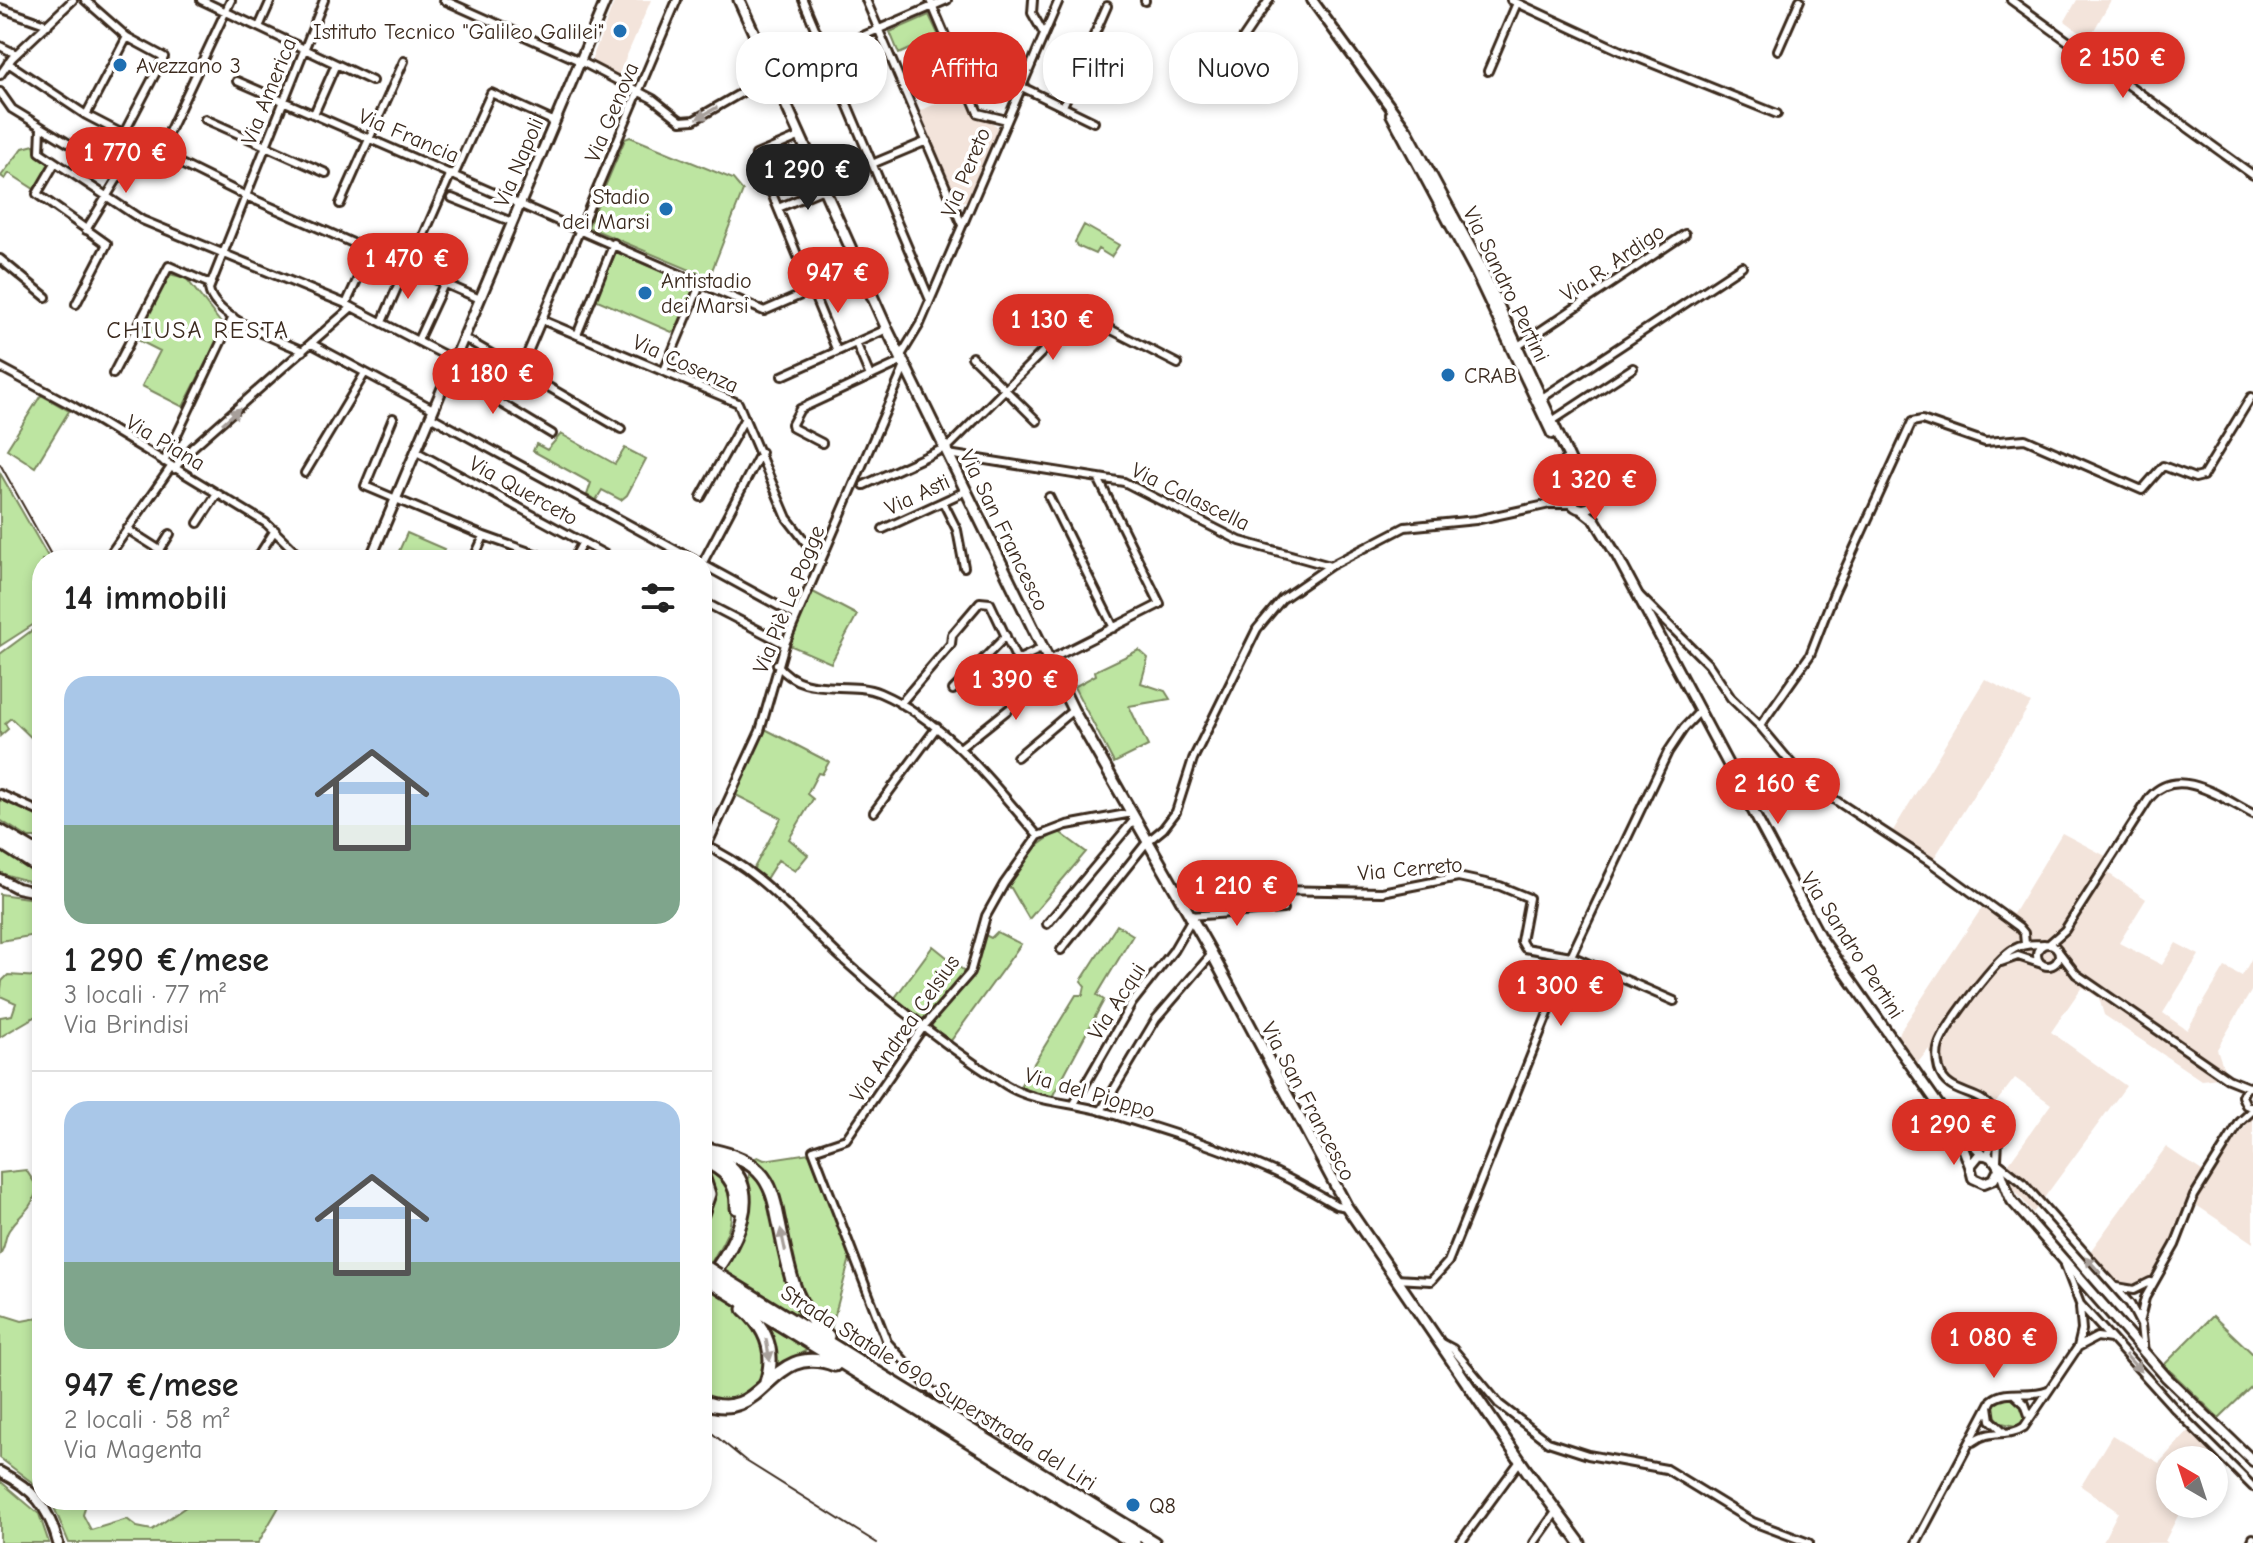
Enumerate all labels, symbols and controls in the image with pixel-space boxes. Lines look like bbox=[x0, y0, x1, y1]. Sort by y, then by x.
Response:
place label: Istituto Tecnico "Galileo Galilei" bbox=[313, 19, 604, 45]
marker: Istituto Tecnico "Galileo Galilei" bbox=[611, 22, 629, 40]
chip: Compra bbox=[736, 32, 887, 104]
chip: Affitta bbox=[903, 32, 1027, 104]
chip: Filtri bbox=[1043, 32, 1153, 104]
chip: Nuovo bbox=[1169, 32, 1298, 104]
pin: 2 150 € bbox=[2049, 32, 2197, 100]
street label: Via America bbox=[236, 34, 302, 149]
text: 2 150 € bbox=[2079, 43, 2167, 73]
place label: Avezzano 3 bbox=[136, 53, 241, 79]
marker: Avezzano 3 bbox=[111, 56, 129, 74]
street label: Via Genova bbox=[579, 59, 645, 166]
street label: Via Francia bbox=[354, 103, 463, 169]
one-way arrow bbox=[696, 106, 718, 120]
street label: Via Napoli bbox=[489, 114, 549, 211]
street label: Via Pereto bbox=[935, 124, 996, 221]
pin: 1 770 € bbox=[52, 127, 200, 195]
text: 1 770 € bbox=[84, 138, 168, 168]
pin: 1 290 € bbox=[734, 144, 882, 212]
text: 1 290 € bbox=[764, 155, 852, 185]
place label: Stadio dei Marsi bbox=[562, 184, 650, 235]
marker: Stadio dei Marsi bbox=[657, 200, 675, 218]
street label: Via Sandro Pertini bbox=[1457, 202, 1555, 366]
street label: Via R. Ardigo bbox=[1555, 218, 1670, 307]
pin: 1 470 € bbox=[334, 233, 482, 301]
text: 1 470 € bbox=[365, 244, 451, 274]
pin: 947 € bbox=[782, 247, 894, 315]
text: 947 € bbox=[806, 258, 870, 288]
place label: Antistadio dei Marsi bbox=[661, 268, 752, 319]
marker: Antistadio dei Marsi bbox=[636, 284, 654, 302]
pin: 1 130 € bbox=[979, 294, 1127, 362]
text: 1 130 € bbox=[1011, 305, 1095, 335]
district label: CHIUSA RESTA bbox=[106, 316, 290, 344]
street label: Via Cosenza bbox=[629, 329, 743, 399]
pin: 1 180 € bbox=[419, 348, 567, 416]
text: 1 180 € bbox=[450, 359, 536, 389]
place label: CRAB bbox=[1464, 363, 1517, 389]
marker: CRAB bbox=[1439, 366, 1457, 384]
one-way arrow bbox=[222, 407, 241, 425]
street label: Via Piana bbox=[121, 409, 210, 477]
street label: Via San Francesco bbox=[954, 446, 1054, 615]
street label: Via Querceto bbox=[465, 450, 582, 531]
pin: 1 320 € bbox=[1521, 454, 1669, 522]
street label: Via Calascella bbox=[1127, 457, 1254, 537]
text: 1 320 € bbox=[1551, 465, 1639, 495]
street label: Via Asti bbox=[881, 469, 954, 521]
street label: Via Piè Le Pogge bbox=[747, 521, 830, 677]
icon: filters bbox=[636, 576, 680, 620]
text: 14 immobili bbox=[64, 578, 227, 618]
pin: 1 390 € bbox=[942, 654, 1090, 722]
text: 1 390 € bbox=[972, 665, 1060, 695]
icon: home bbox=[300, 728, 444, 872]
pin: 2 160 € bbox=[1704, 758, 1852, 826]
text: 2 160 € bbox=[1734, 769, 1822, 799]
street label: Via Cerreto bbox=[1356, 851, 1464, 887]
pin: 1 210 € bbox=[1163, 860, 1311, 928]
street label: Via Sandro Pertini bbox=[1795, 867, 1909, 1024]
text: 1 210 € bbox=[1195, 871, 1279, 901]
text: 1 290 €/mese bbox=[64, 940, 269, 980]
street label: Via Andrea Celsius bbox=[844, 950, 965, 1107]
street label: Via Acqui bbox=[1082, 958, 1151, 1045]
pin: 1 300 € bbox=[1487, 960, 1635, 1028]
text: 1 300 € bbox=[1516, 971, 1606, 1001]
text: 3 locali · 77 m² bbox=[64, 980, 226, 1010]
text: Via Brindisi bbox=[64, 1010, 189, 1040]
street label: Via San Francesco bbox=[1255, 1018, 1361, 1185]
street label: Via del Pioppo bbox=[1022, 1062, 1158, 1124]
pin: 1 290 € bbox=[1880, 1099, 2028, 1167]
text: 1 290 € bbox=[1910, 1110, 1998, 1140]
icon: home bbox=[300, 1153, 444, 1297]
one-way arrow bbox=[776, 1228, 789, 1253]
one-way arrow bbox=[2085, 1255, 2103, 1274]
street label: Strada Statale 690 Superstrada del Liri bbox=[776, 1280, 1101, 1496]
pin: 1 080 € bbox=[1920, 1312, 2068, 1380]
text: 1 080 € bbox=[1949, 1323, 2039, 1353]
one-way arrow bbox=[763, 1338, 775, 1363]
one-way arrow bbox=[2124, 1354, 2142, 1373]
text: 947 €/mese bbox=[64, 1365, 238, 1405]
text: 2 locali · 58 m² bbox=[64, 1405, 229, 1435]
text: Via Magenta bbox=[64, 1435, 202, 1465]
north arrow bbox=[2156, 1446, 2228, 1518]
map controls bbox=[2156, 1446, 2228, 1518]
place label: Q8 bbox=[1149, 1493, 1176, 1519]
marker: Q8 bbox=[1124, 1496, 1142, 1514]

